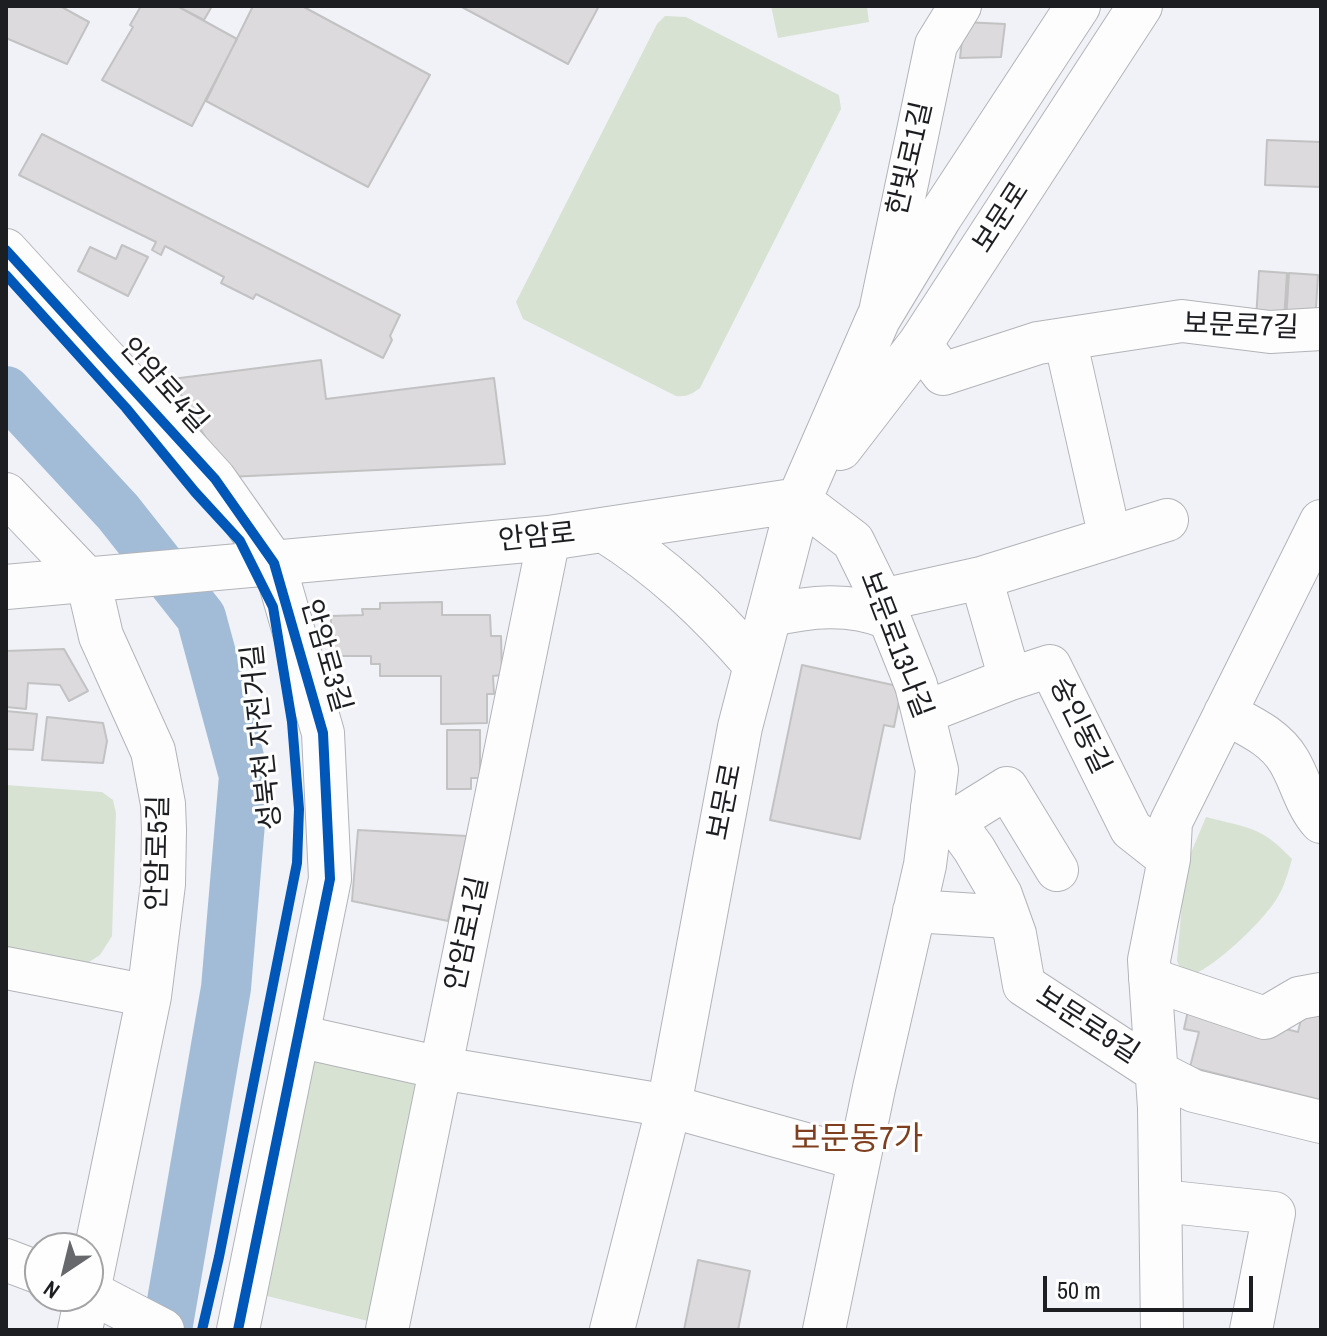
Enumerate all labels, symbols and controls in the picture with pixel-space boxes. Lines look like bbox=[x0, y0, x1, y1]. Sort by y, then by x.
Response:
street label: 한빛로1길 bbox=[882, 99, 940, 219]
street label: 보문로 bbox=[967, 176, 1037, 260]
street label: 보문로7길 bbox=[1183, 308, 1299, 346]
street label: 안암로4길 bbox=[112, 332, 214, 440]
street label: 안암로 bbox=[497, 517, 577, 559]
street label: 보문로13나길 bbox=[852, 567, 938, 723]
street label: 안암로3길 bbox=[293, 596, 357, 716]
street label: 성북천 자전거길 bbox=[237, 642, 289, 832]
street label: 숭인동길 bbox=[1041, 672, 1117, 780]
street label: 보문로 bbox=[702, 761, 750, 843]
street label: 안암로5길 bbox=[141, 795, 177, 911]
street label: 안암로1길 bbox=[440, 874, 496, 994]
street label: 보문로9길 bbox=[1029, 980, 1145, 1072]
district label: 보문동7가 bbox=[791, 1121, 923, 1159]
north arrow bbox=[24, 1232, 104, 1312]
scale bar bbox=[1047, 1260, 1257, 1310]
text: N bbox=[37, 1274, 65, 1306]
text: 50 m bbox=[1057, 1274, 1101, 1306]

